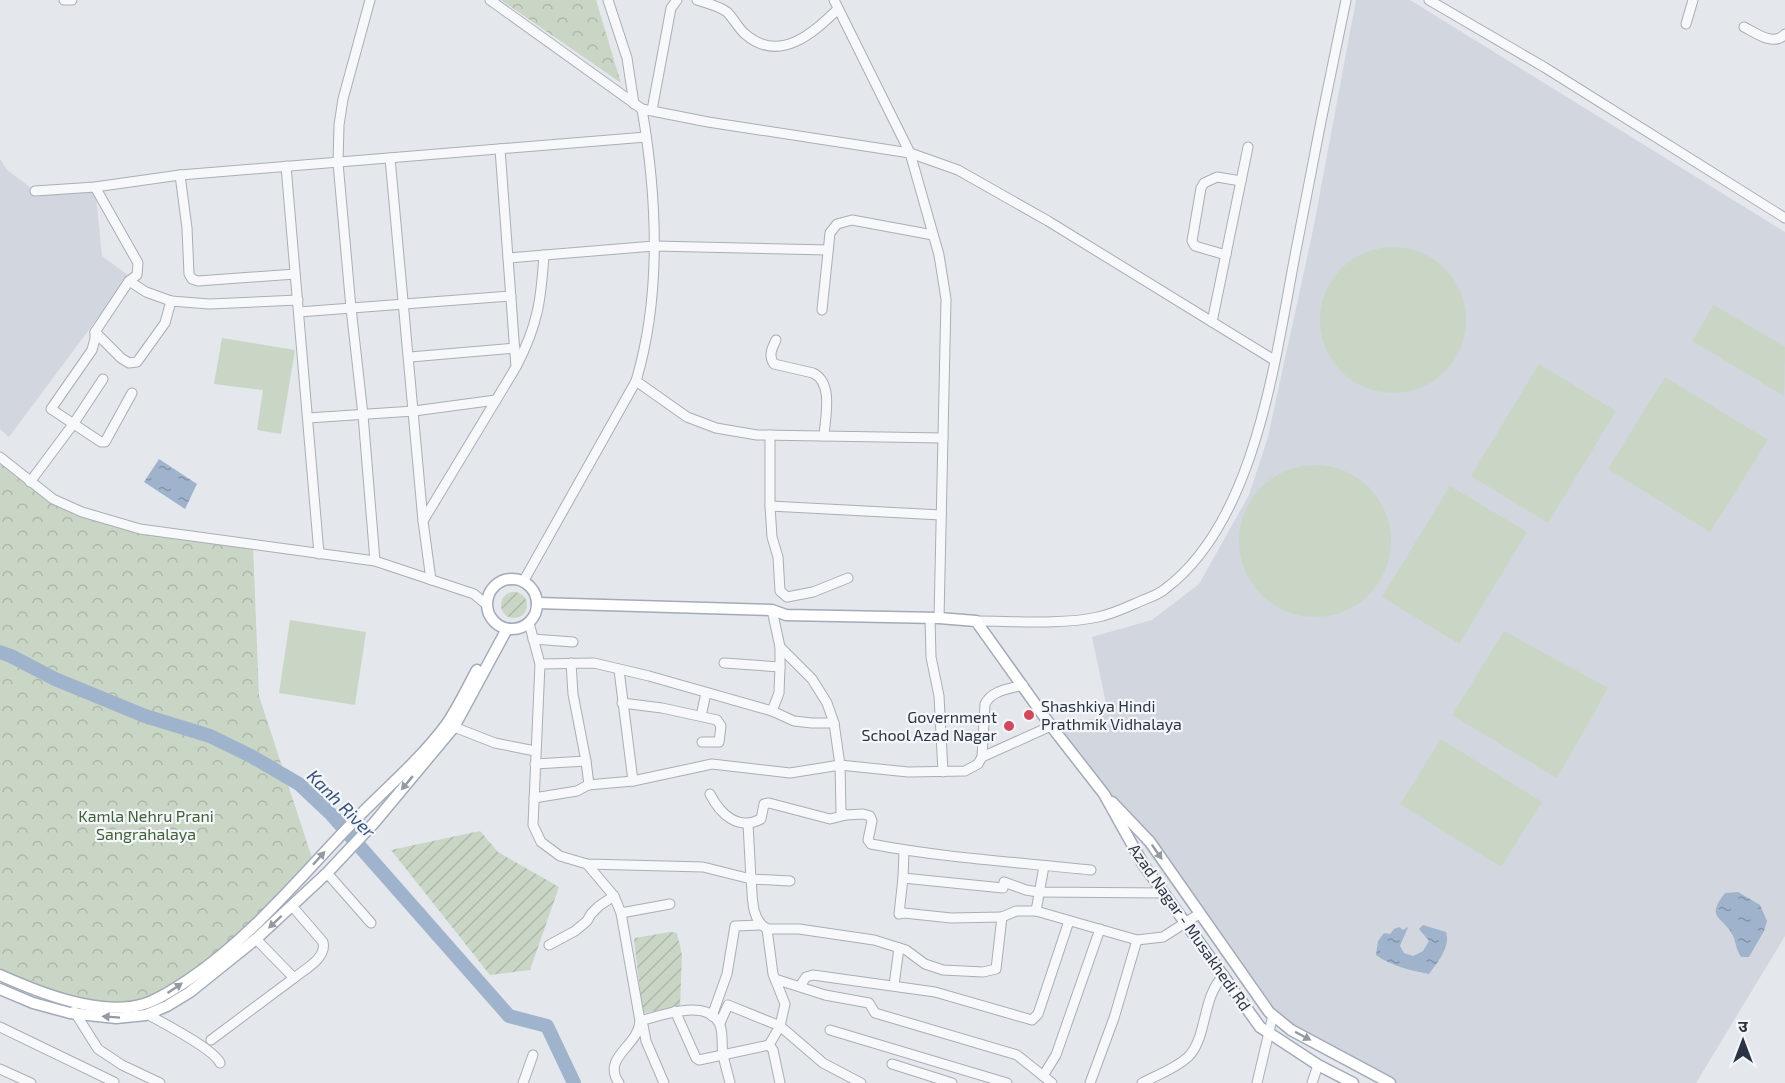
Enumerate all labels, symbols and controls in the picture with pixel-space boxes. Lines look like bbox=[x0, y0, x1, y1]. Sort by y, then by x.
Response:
place label: Shashkiya Hindi Prathmik Vidhalaya bbox=[1041, 696, 1182, 733]
place label: Government School Azad Nagar bbox=[861, 707, 998, 744]
marker: Shashkiya Hindi Prathmik Vidhalaya bbox=[1022, 708, 1036, 722]
marker: Government School Azad Nagar bbox=[1002, 719, 1016, 733]
water label: Kanh River bbox=[303, 765, 381, 843]
one-way arrow bbox=[401, 775, 414, 791]
park label: Kamla Nehru Prani Sangrahalaya bbox=[78, 806, 214, 843]
street label: Azad Nagar - Musakhedi Rd bbox=[1125, 840, 1255, 1014]
one-way arrow bbox=[1151, 844, 1163, 860]
one-way arrow bbox=[312, 851, 326, 866]
one-way arrow bbox=[268, 915, 283, 928]
one-way arrow bbox=[167, 983, 183, 994]
north arrow bbox=[1713, 1011, 1773, 1071]
one-way arrow bbox=[102, 1013, 121, 1022]
text: उ bbox=[1738, 1016, 1748, 1035]
one-way arrow bbox=[1295, 1031, 1312, 1041]

